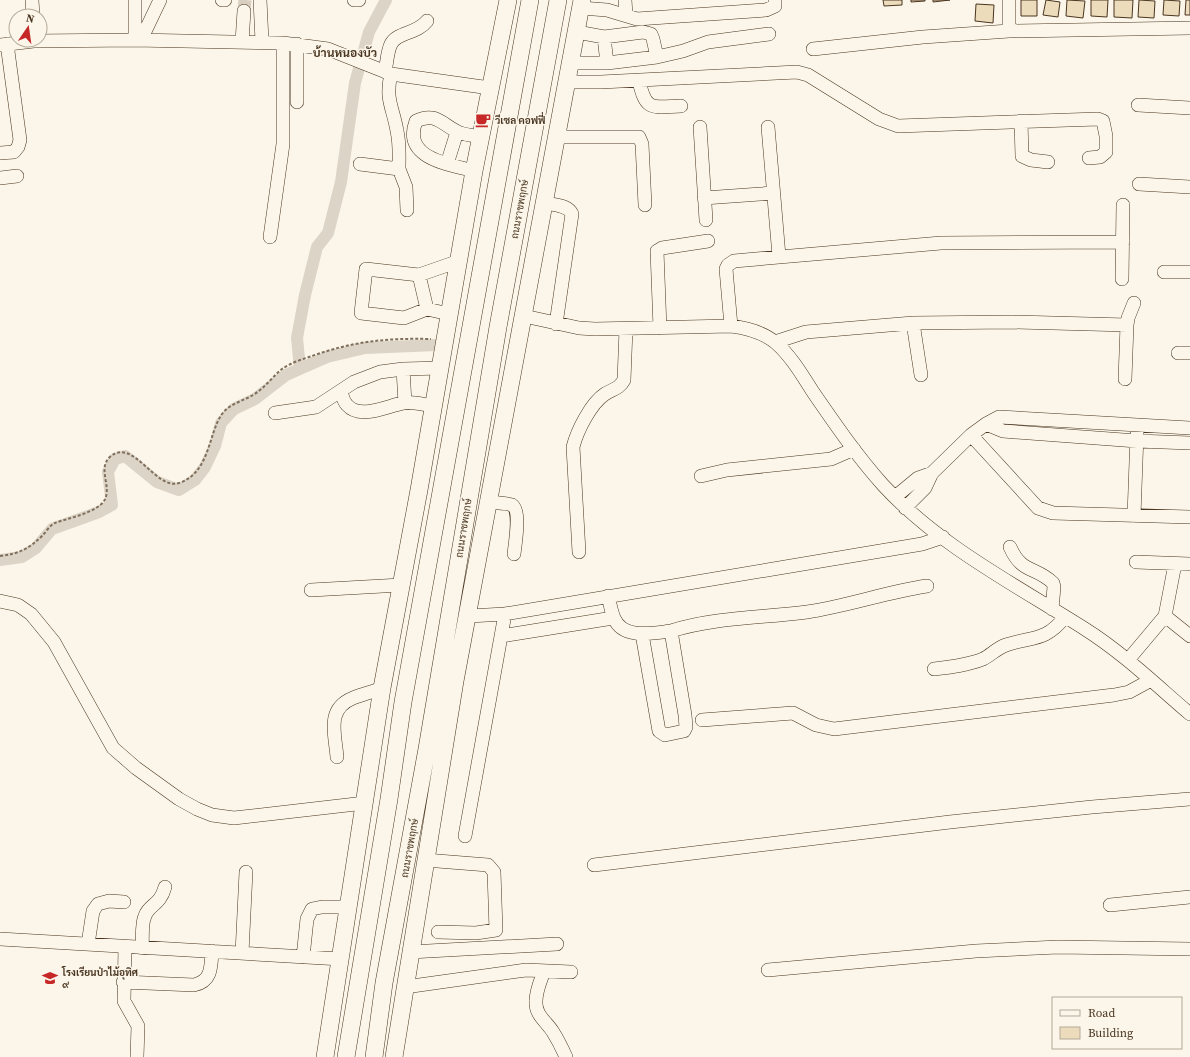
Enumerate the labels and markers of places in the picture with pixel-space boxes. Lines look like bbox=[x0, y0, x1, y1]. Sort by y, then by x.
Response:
cafe icon: วีเซล คอฟฟี่ bbox=[474, 111, 492, 129]
place label: วีเซล คอฟฟี่ bbox=[494, 112, 545, 127]
place label: โรงเรียนป่าไม้อุทิศ ๙ bbox=[61, 966, 138, 991]
school or university icon: โรงเรียนป่าไม้อุทิศ ๙ bbox=[41, 969, 59, 987]

